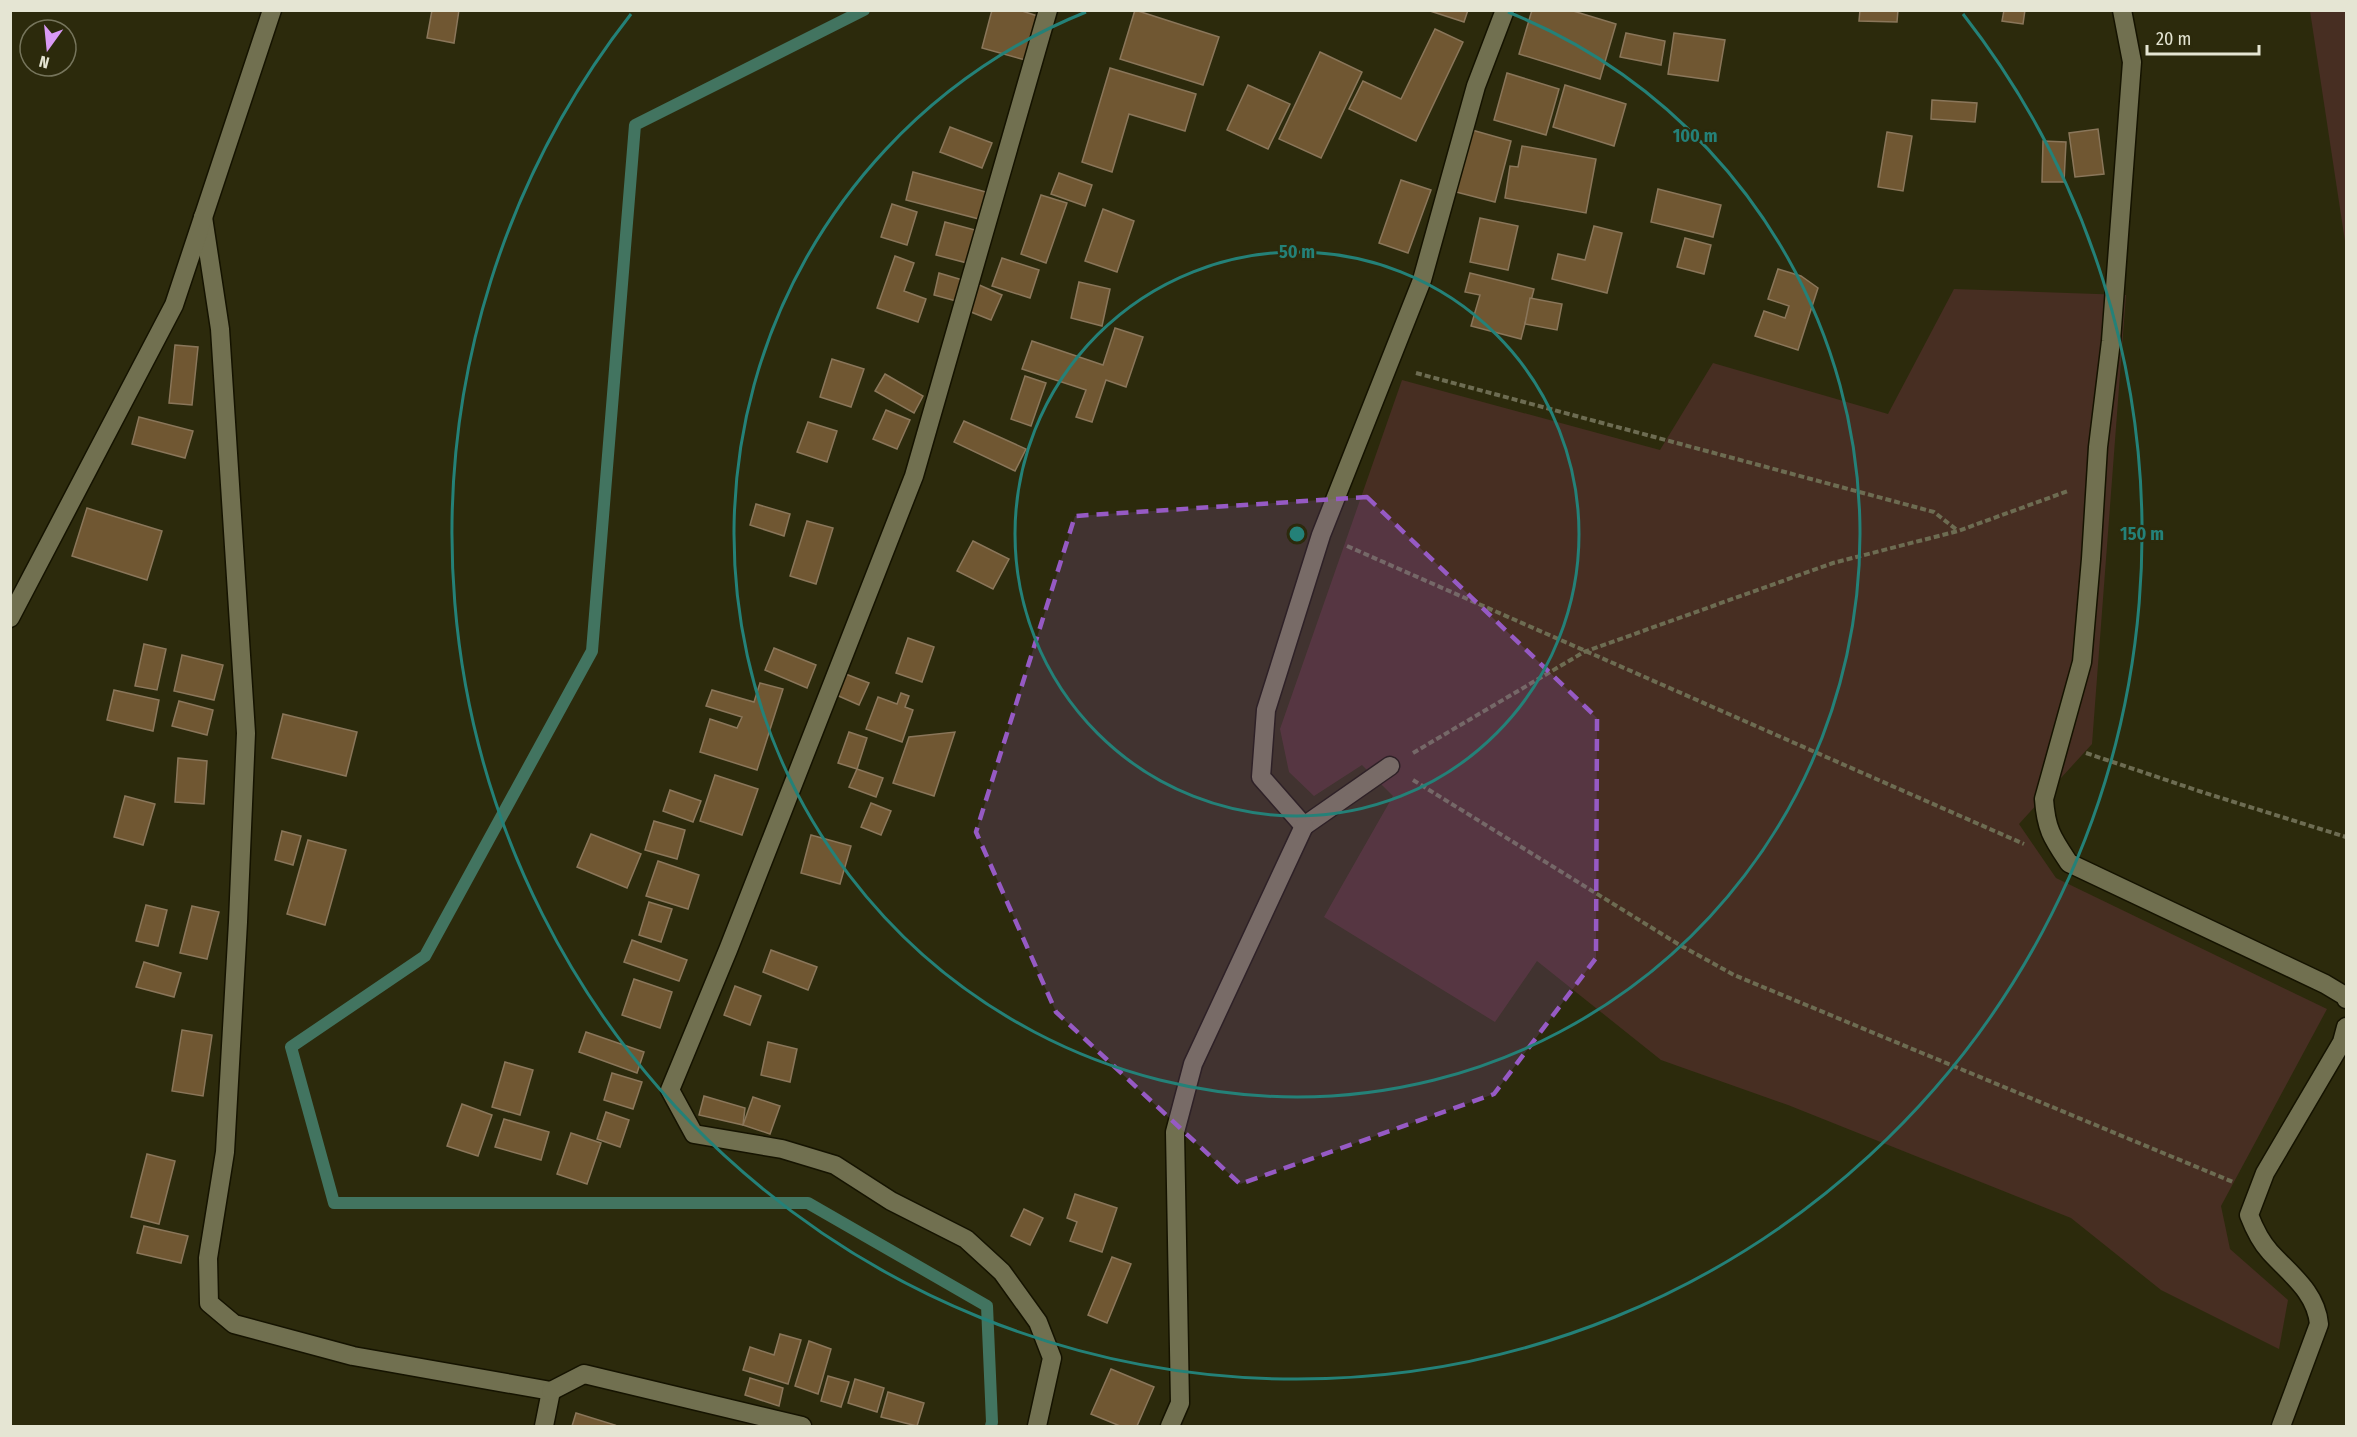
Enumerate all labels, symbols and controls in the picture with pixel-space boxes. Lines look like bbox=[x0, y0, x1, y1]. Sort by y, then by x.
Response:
north arrow bbox=[18, 18, 78, 78]
scale bar bbox=[2147, 18, 2260, 56]
text: 20 m bbox=[2156, 28, 2191, 50]
text: N bbox=[37, 52, 51, 72]
text: 100 m bbox=[1673, 125, 1717, 147]
text: 50 m bbox=[1279, 241, 1315, 263]
text: 150 m bbox=[2120, 523, 2164, 545]
centre of rings bbox=[1287, 524, 1307, 544]

